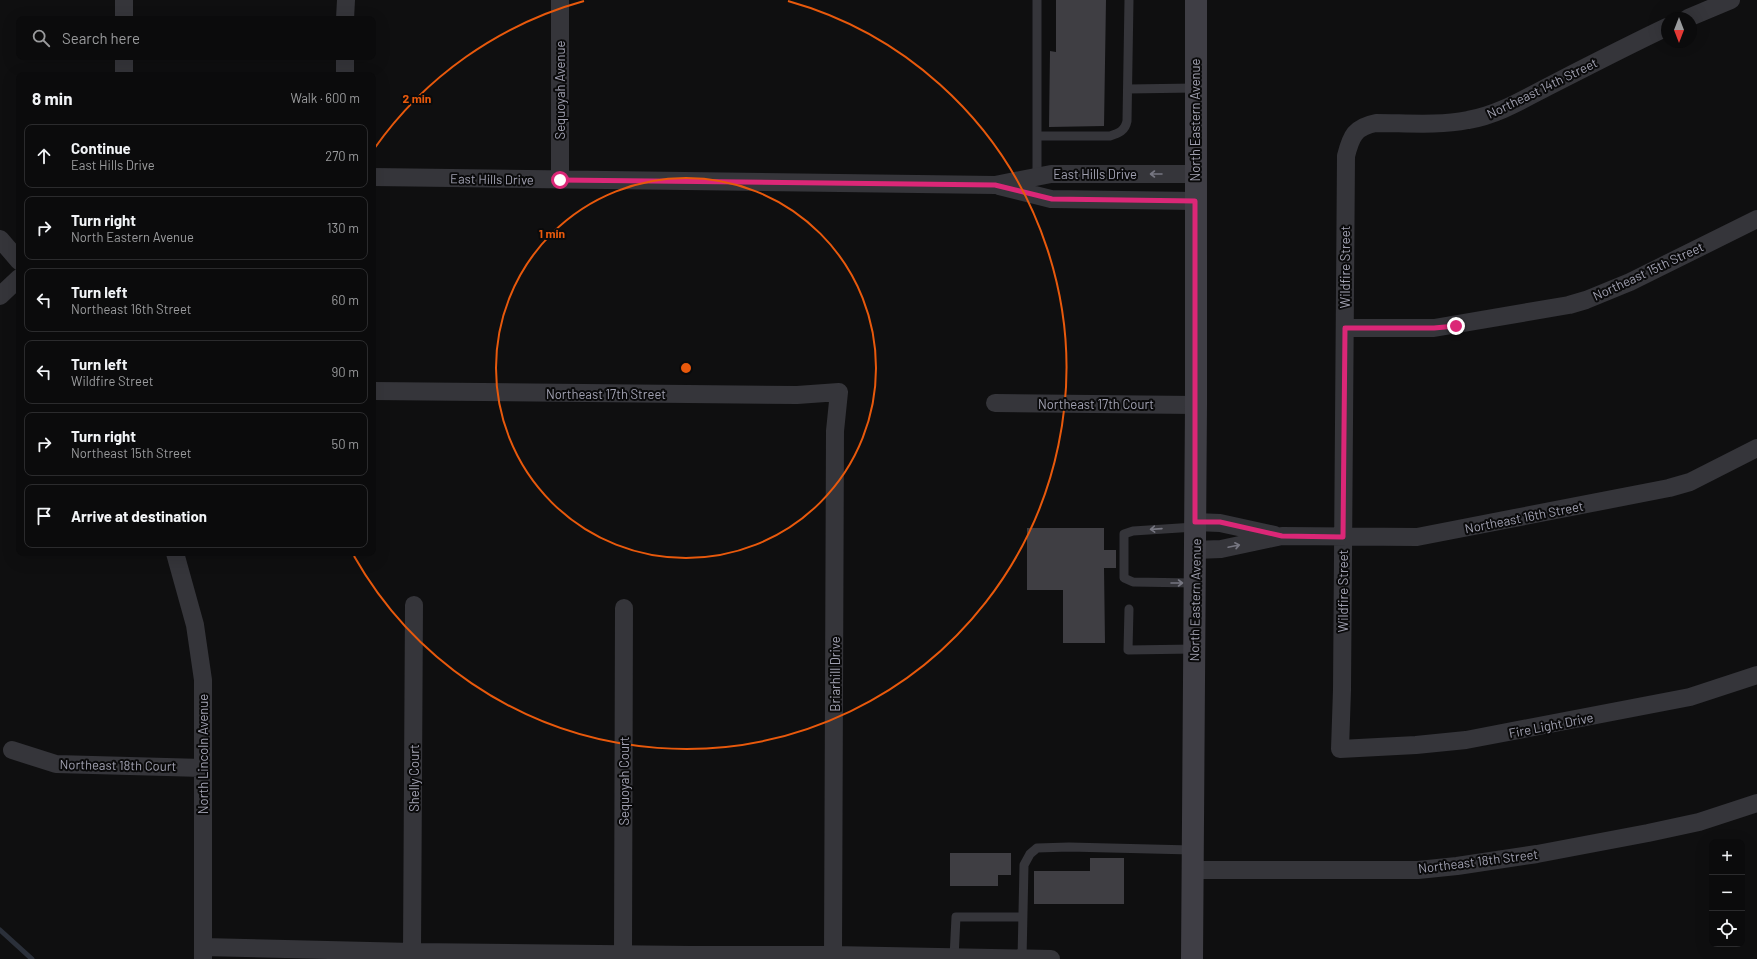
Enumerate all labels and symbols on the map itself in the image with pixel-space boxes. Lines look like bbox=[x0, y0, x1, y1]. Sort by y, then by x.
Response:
north arrow bbox=[1661, 12, 1697, 48]
street label: Sequoyah Avenue bbox=[552, 40, 568, 139]
street label: Northeast 14th Street bbox=[1484, 54, 1600, 122]
street label: North Eastern Avenue bbox=[1187, 58, 1203, 182]
text: 2 min bbox=[403, 91, 431, 105]
street label: East Hills Drive bbox=[1053, 166, 1137, 182]
street label: East Hills Drive bbox=[450, 170, 534, 188]
one-way arrow bbox=[1150, 170, 1163, 178]
route start bbox=[551, 171, 569, 189]
text: 1 min bbox=[539, 226, 565, 240]
street label: Wildfire Street bbox=[1337, 226, 1353, 308]
street label: Northeast 15th Street bbox=[1590, 238, 1706, 304]
route end bbox=[1447, 317, 1465, 335]
centre of rings bbox=[679, 361, 693, 375]
street label: Northeast 17th Street bbox=[546, 386, 666, 402]
street label: Northeast 17th Court bbox=[1038, 396, 1154, 412]
street label: Northeast 16th Street bbox=[1463, 498, 1585, 536]
one-way arrow bbox=[1150, 526, 1163, 533]
street label: North Eastern Avenue bbox=[1186, 538, 1204, 662]
one-way arrow bbox=[1227, 541, 1240, 549]
street label: Wildfire Street bbox=[1335, 550, 1351, 632]
one-way arrow bbox=[1170, 579, 1183, 587]
street label: Briarhill Drive bbox=[827, 636, 843, 712]
street label: North Lincoln Avenue bbox=[195, 694, 211, 814]
street label: Fire Light Drive bbox=[1507, 709, 1595, 741]
street label: Sequoyah Court bbox=[616, 736, 632, 826]
street label: Shelly Court bbox=[406, 744, 422, 812]
street label: Northeast 18th Court bbox=[59, 756, 177, 774]
street label: Northeast 18th Street bbox=[1417, 846, 1539, 876]

